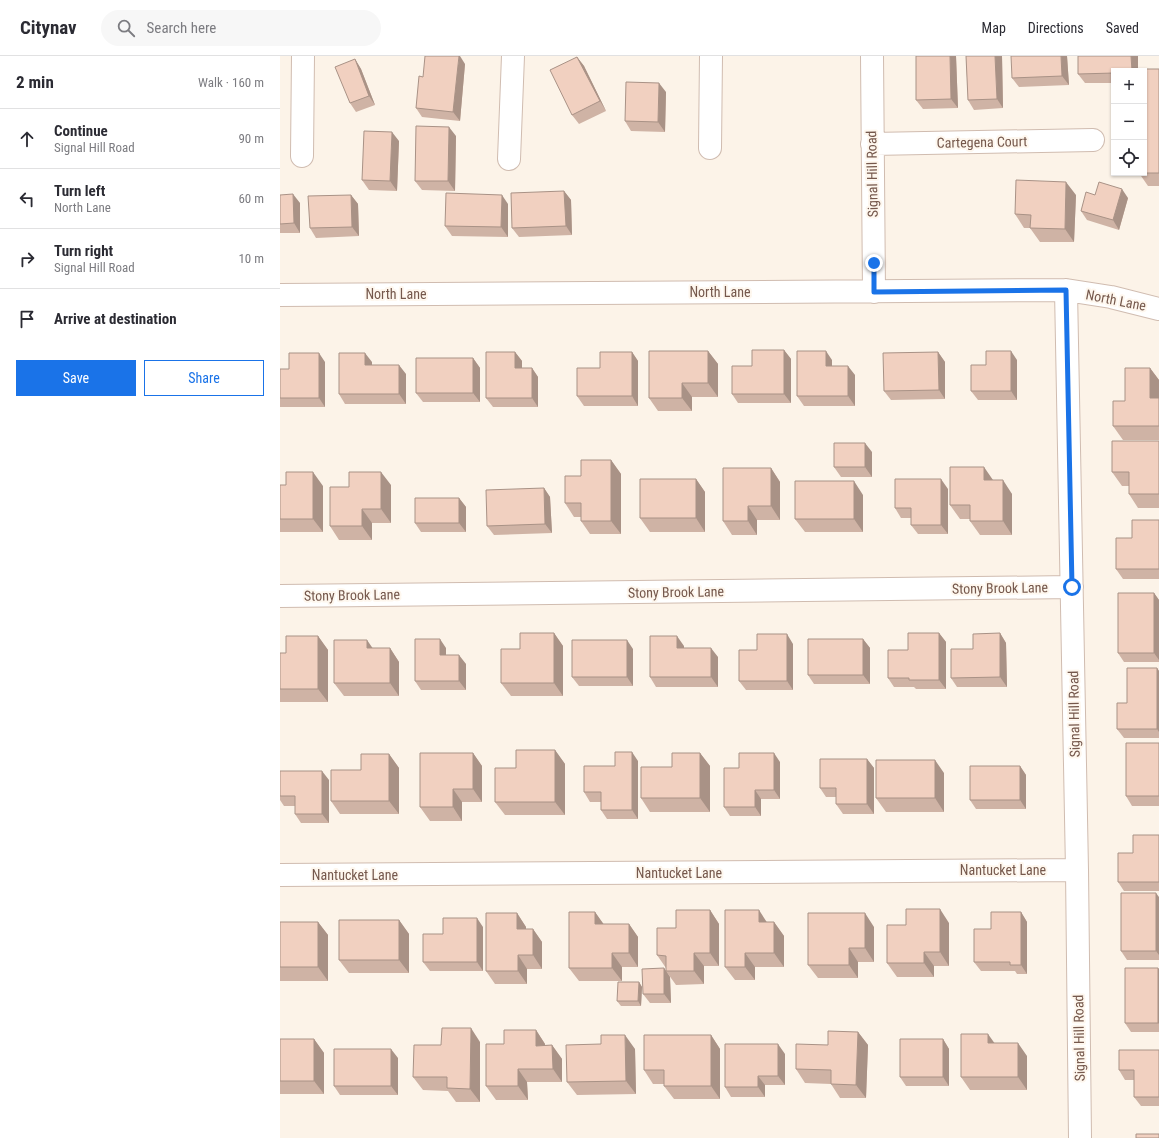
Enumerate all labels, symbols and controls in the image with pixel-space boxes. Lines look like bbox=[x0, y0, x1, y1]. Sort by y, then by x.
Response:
search box bbox=[101, 10, 381, 46]
text: Citynav bbox=[20, 16, 77, 39]
icon: search bbox=[115, 17, 137, 39]
text: Search here bbox=[147, 19, 216, 37]
text: Map bbox=[982, 20, 1006, 36]
text: Directions bbox=[1028, 20, 1084, 36]
text: Saved bbox=[1106, 20, 1139, 36]
map controls bbox=[1111, 68, 1147, 176]
button: + bbox=[1111, 68, 1147, 104]
text: 2 min bbox=[16, 72, 54, 92]
text: Walk · 160 m bbox=[198, 75, 264, 90]
button: − bbox=[1111, 104, 1147, 140]
text: Continue bbox=[54, 122, 108, 140]
icon: ahead bbox=[16, 128, 38, 150]
street label: Signal Hill Road bbox=[863, 130, 881, 218]
text: 90 m bbox=[238, 131, 264, 146]
street label: Cartegena Court bbox=[937, 133, 1027, 151]
text: Signal Hill Road bbox=[54, 140, 135, 155]
button: locate bbox=[1111, 140, 1147, 176]
text: Turn left bbox=[54, 182, 105, 200]
icon: left bbox=[16, 188, 38, 210]
text: 60 m bbox=[238, 191, 264, 206]
text: North Lane bbox=[54, 200, 111, 215]
text: Turn right bbox=[54, 242, 113, 260]
icon: right bbox=[16, 248, 38, 270]
text: 10 m bbox=[238, 251, 264, 266]
route end bbox=[865, 254, 883, 272]
text: Signal Hill Road bbox=[54, 260, 135, 275]
street label: North Lane bbox=[689, 284, 751, 300]
street label: North Lane bbox=[365, 286, 427, 302]
street label: North Lane bbox=[1084, 286, 1148, 314]
icon: arrive bbox=[16, 308, 38, 330]
text: Arrive at destination bbox=[54, 310, 177, 328]
button: Save bbox=[16, 360, 136, 396]
button: Share bbox=[144, 360, 264, 396]
route start bbox=[1063, 578, 1081, 596]
street label: Stony Brook Lane bbox=[952, 579, 1049, 597]
street label: Stony Brook Lane bbox=[628, 583, 725, 601]
street label: Stony Brook Lane bbox=[304, 586, 401, 604]
street label: Signal Hill Road bbox=[1065, 670, 1083, 758]
street label: Nantucket Lane bbox=[960, 862, 1047, 878]
street label: Nantucket Lane bbox=[636, 865, 723, 881]
street label: Nantucket Lane bbox=[312, 867, 399, 883]
street label: Signal Hill Road bbox=[1070, 994, 1088, 1082]

